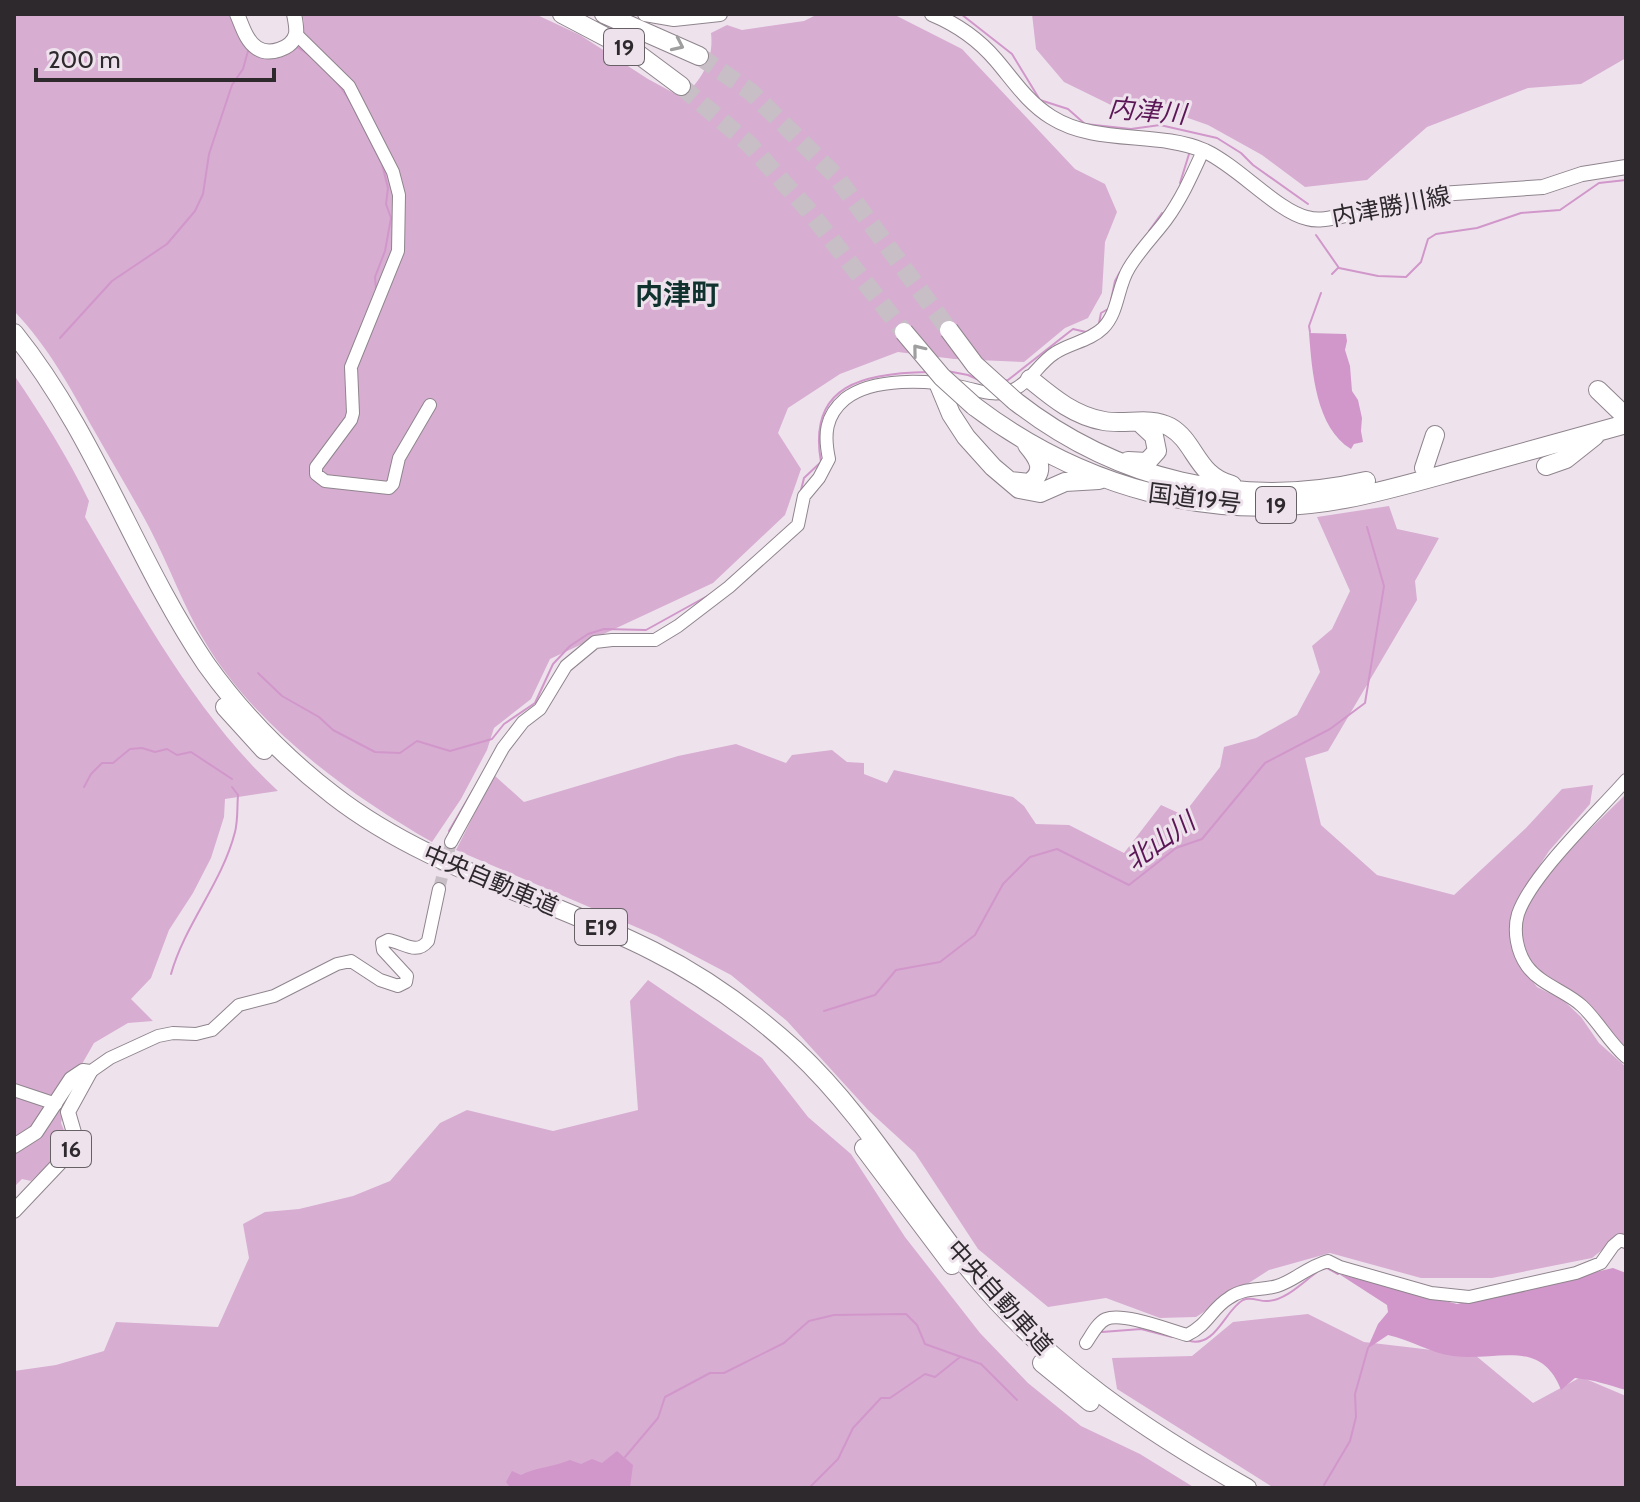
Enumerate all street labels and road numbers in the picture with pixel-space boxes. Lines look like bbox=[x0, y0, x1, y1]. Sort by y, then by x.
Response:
road number: 19 bbox=[604, 29, 644, 65]
street label: 内津勝川線 bbox=[1329, 180, 1453, 232]
street label: 国道19号 bbox=[1147, 478, 1243, 518]
road number: 19 bbox=[1256, 487, 1296, 523]
street label: 中央自動車道 bbox=[419, 839, 563, 921]
road number: E19 bbox=[575, 909, 627, 945]
road number: 16 bbox=[51, 1131, 91, 1167]
street label: 中央自動車道 bbox=[941, 1234, 1059, 1360]

